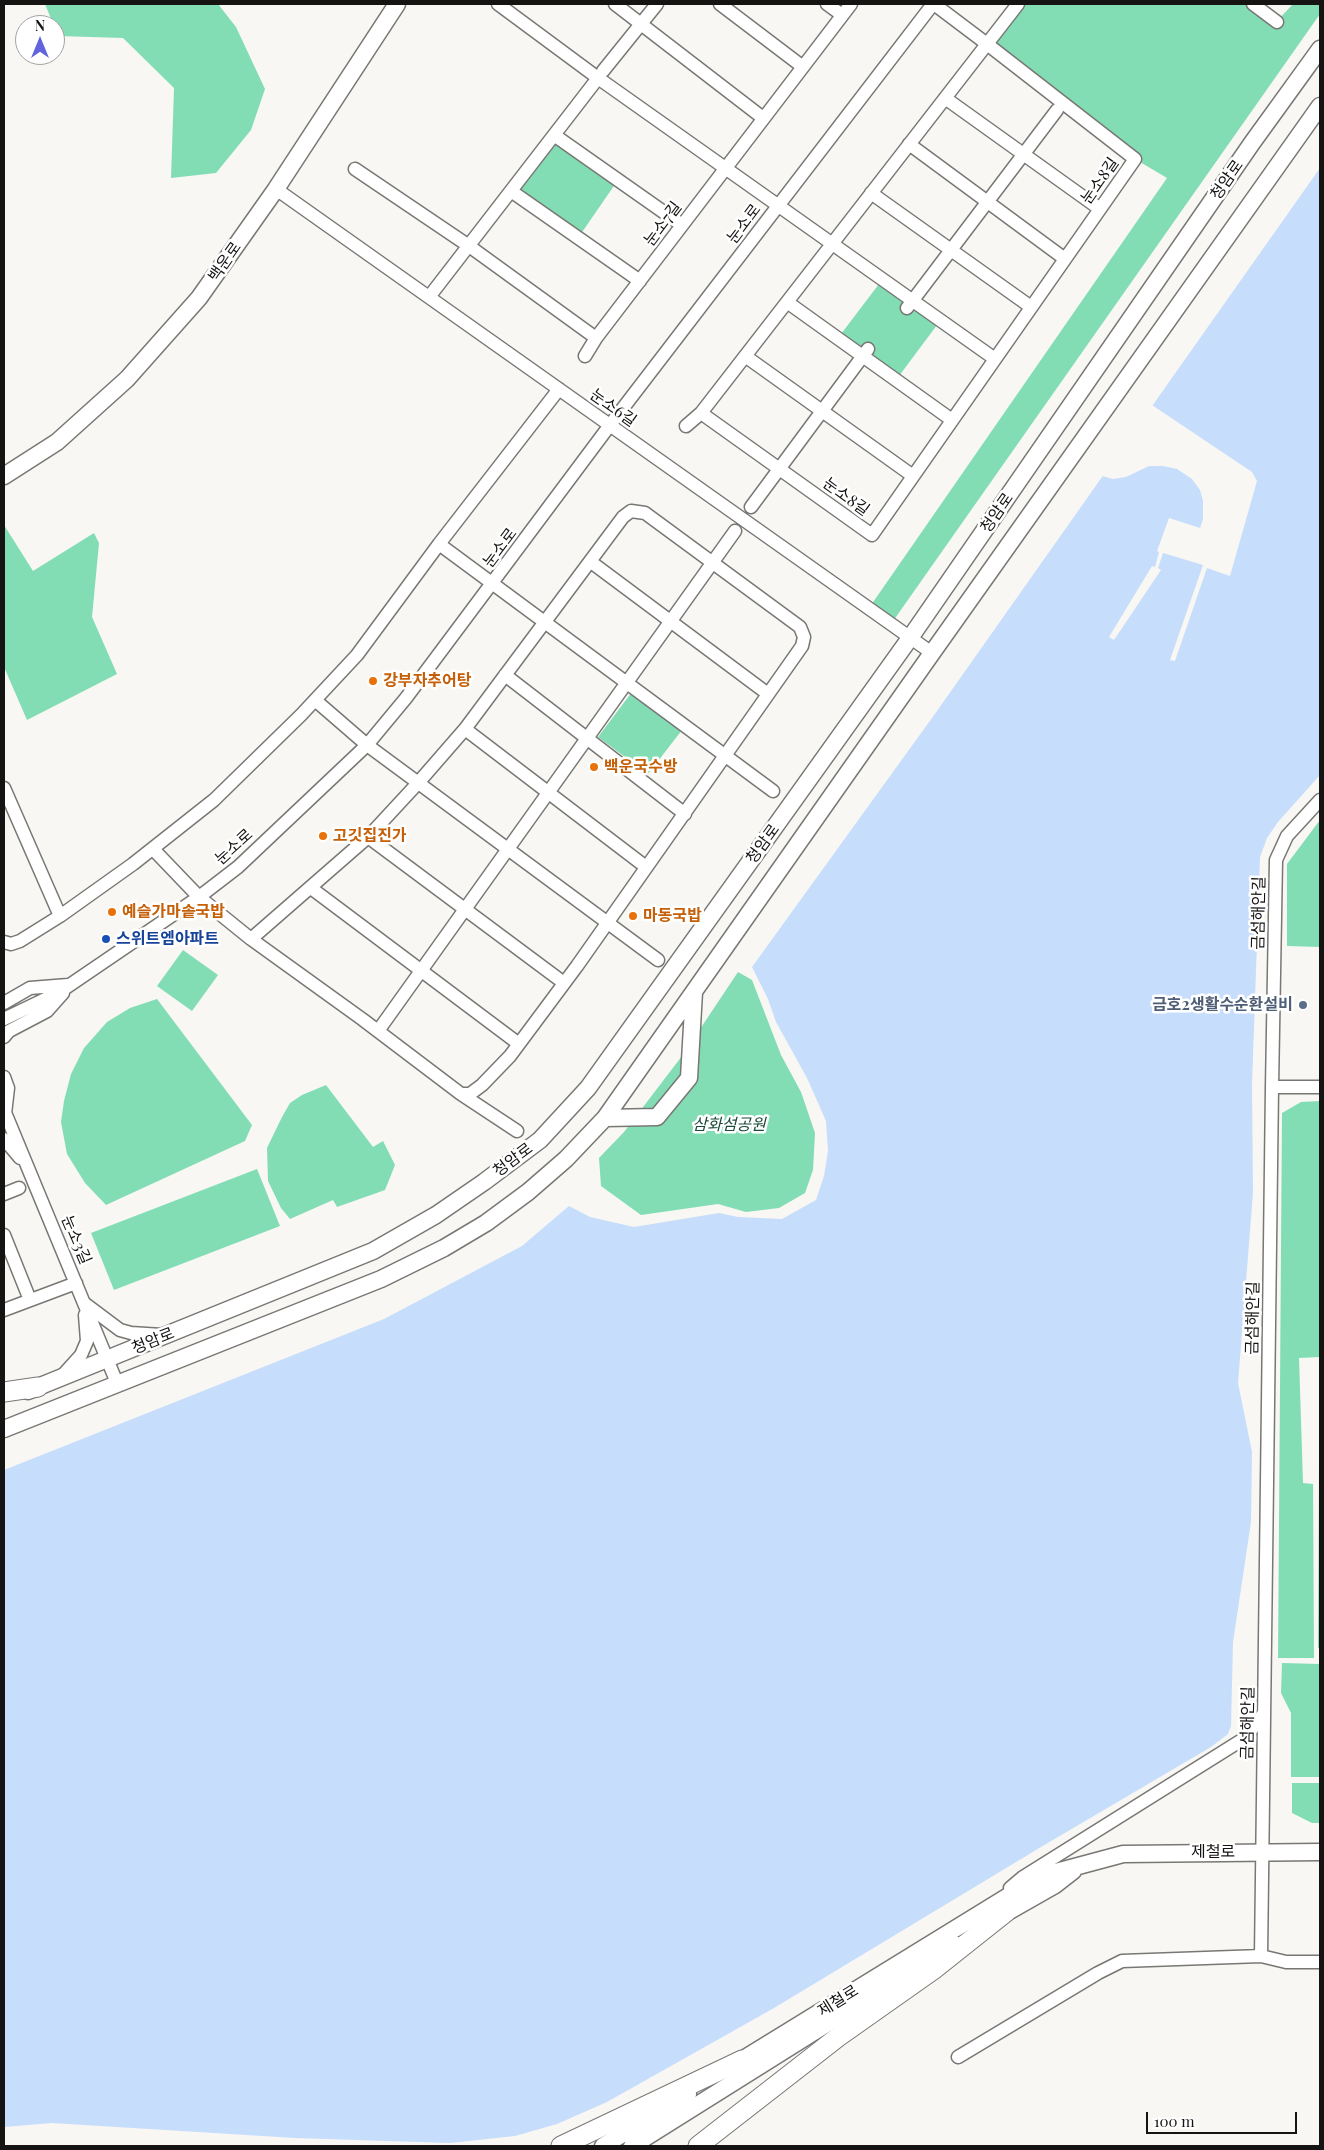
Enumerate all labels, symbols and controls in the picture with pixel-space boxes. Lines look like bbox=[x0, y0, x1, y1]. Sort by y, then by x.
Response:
north arrow bbox=[15, 15, 65, 65]
text: N bbox=[35, 16, 45, 35]
street label: 눈소8길 bbox=[1077, 154, 1123, 208]
street label: 청암로 bbox=[1206, 156, 1248, 204]
street label: 눈소7길 bbox=[640, 198, 686, 250]
street label: 눈소로 bbox=[723, 201, 765, 247]
street label: 백운로 bbox=[204, 238, 246, 286]
street label: 눈소6길 bbox=[586, 385, 640, 431]
street label: 눈소8길 bbox=[819, 474, 873, 520]
street label: 청암로 bbox=[976, 489, 1018, 537]
street label: 눈소로 bbox=[479, 525, 521, 571]
place label: 강부자추어탕 bbox=[383, 671, 471, 691]
marker: 강부자추어탕 bbox=[367, 675, 379, 687]
place label: 백운국수방 bbox=[604, 757, 678, 777]
marker: 백운국수방 bbox=[588, 761, 600, 773]
street label: 청암로 bbox=[742, 820, 784, 868]
street label: 눈소로 bbox=[211, 825, 257, 869]
place label: 고깃집진가 bbox=[333, 826, 407, 846]
marker: 고깃집진가 bbox=[317, 830, 329, 842]
street label: 금섬해안길 bbox=[1249, 876, 1269, 950]
place label: 예슬가마솥국밥 bbox=[122, 902, 225, 922]
marker: 예슬가마솥국밥 bbox=[106, 906, 118, 918]
place label: 마동국밥 bbox=[643, 906, 702, 926]
marker: 마동국밥 bbox=[627, 910, 639, 922]
place label: 스위트엠아파트 bbox=[116, 929, 219, 949]
marker: 스위트엠아파트 bbox=[100, 933, 112, 945]
place label: 금호2생활수순환설비 bbox=[1152, 995, 1293, 1015]
marker: 금호2생활수순환설비 bbox=[1297, 999, 1309, 1011]
park label: 삼화섬공원 bbox=[692, 1115, 766, 1135]
street label: 청암로 bbox=[490, 1139, 536, 1181]
street label: 눈소3길 bbox=[57, 1213, 95, 1267]
street label: 금섬해안길 bbox=[1243, 1281, 1263, 1355]
street label: 청암로 bbox=[129, 1324, 177, 1358]
street label: 금섬해안길 bbox=[1238, 1686, 1258, 1760]
street label: 제철로 bbox=[1191, 1842, 1235, 1862]
street label: 제철로 bbox=[814, 1981, 862, 2021]
scale bar bbox=[1149, 2102, 1300, 2134]
text: 100 m bbox=[1154, 2111, 1195, 2131]

